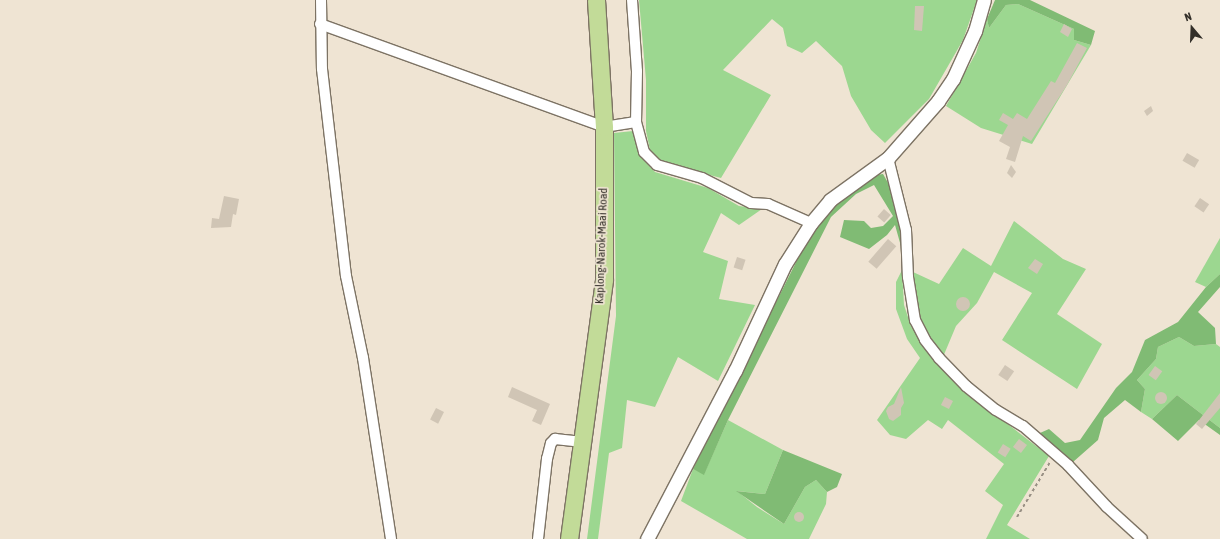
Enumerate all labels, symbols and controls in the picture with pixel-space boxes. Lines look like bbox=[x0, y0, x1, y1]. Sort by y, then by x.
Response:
north arrow bbox=[1172, 8, 1212, 48]
text: N bbox=[1183, 10, 1193, 23]
street label: Kaplong-Narok-Maai Road bbox=[593, 188, 611, 304]

